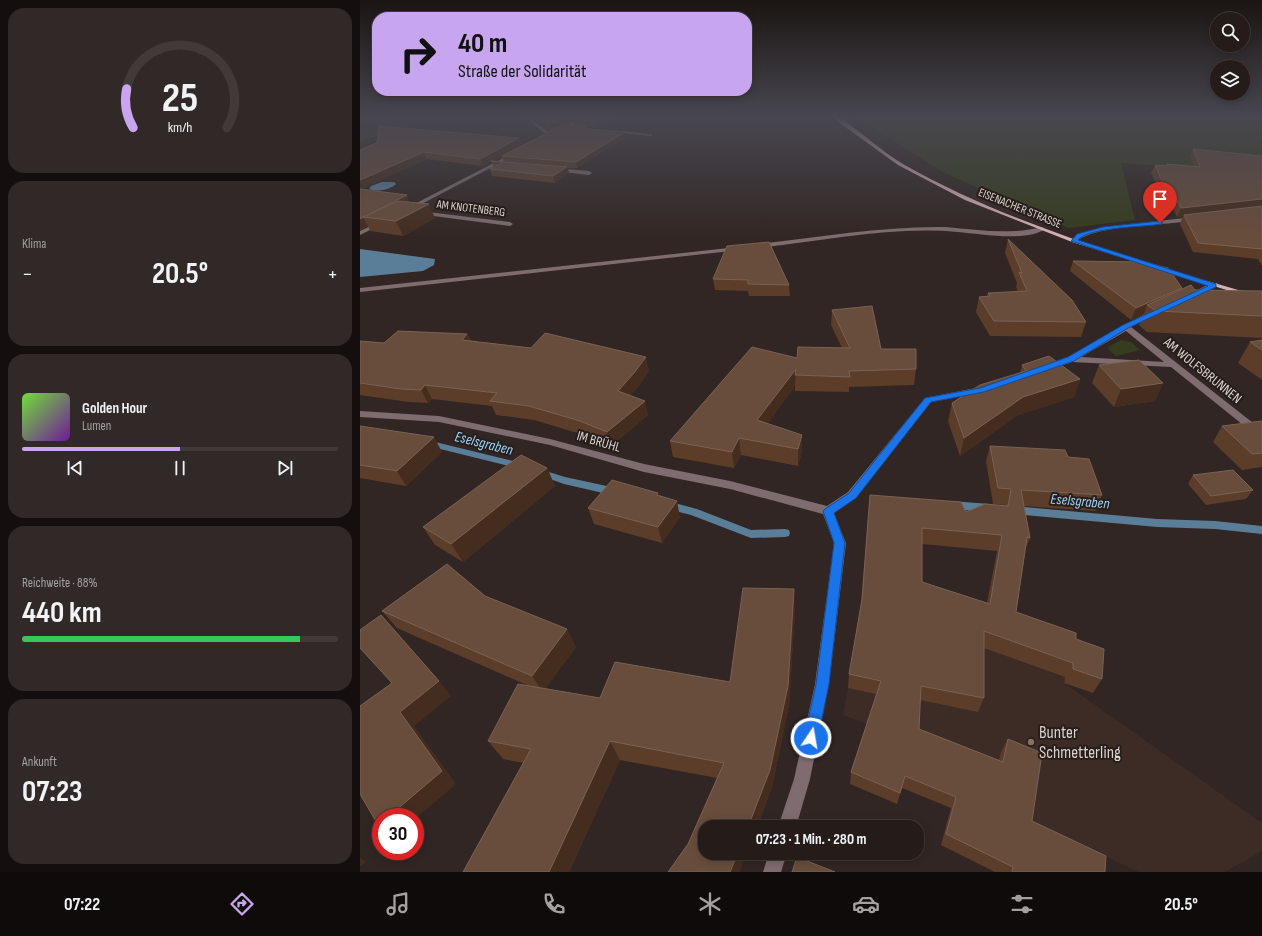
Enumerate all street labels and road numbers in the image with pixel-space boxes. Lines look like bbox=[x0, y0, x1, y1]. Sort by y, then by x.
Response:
street label: EISENACHER STRASSE bbox=[976, 185, 1064, 232]
street label: AM KNOTENBERG bbox=[435, 197, 506, 220]
street label: AM WOLFSBRUNNEN bbox=[1159, 333, 1245, 407]
street label: IM BRÜHL bbox=[575, 427, 623, 456]

